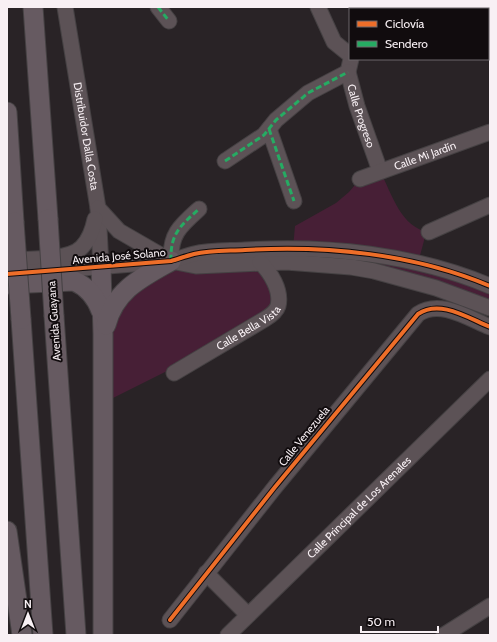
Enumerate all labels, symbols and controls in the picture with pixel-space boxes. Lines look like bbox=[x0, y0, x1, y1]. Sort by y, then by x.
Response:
legend bbox=[349, 8, 489, 60]
text: Ciclovía bbox=[385, 16, 424, 31]
text: Sendero bbox=[385, 36, 428, 51]
street label: Distribuidor Dalla Costa bbox=[70, 81, 102, 192]
street label: Calle Progreso bbox=[344, 82, 378, 149]
street label: Calle Mi Jardín bbox=[392, 138, 458, 173]
street label: Avenida José Solano bbox=[72, 245, 166, 267]
street label: Avenida Guayana bbox=[44, 280, 64, 361]
street label: Calle Bella Vista bbox=[214, 303, 284, 353]
street label: Calle Venezuela bbox=[276, 403, 333, 469]
street label: Calle Principal de Los Arenales bbox=[304, 453, 414, 561]
north arrow bbox=[8, 594, 48, 634]
text: N bbox=[24, 597, 32, 611]
scale bar bbox=[361, 608, 438, 634]
text: 50 m bbox=[367, 614, 395, 629]

